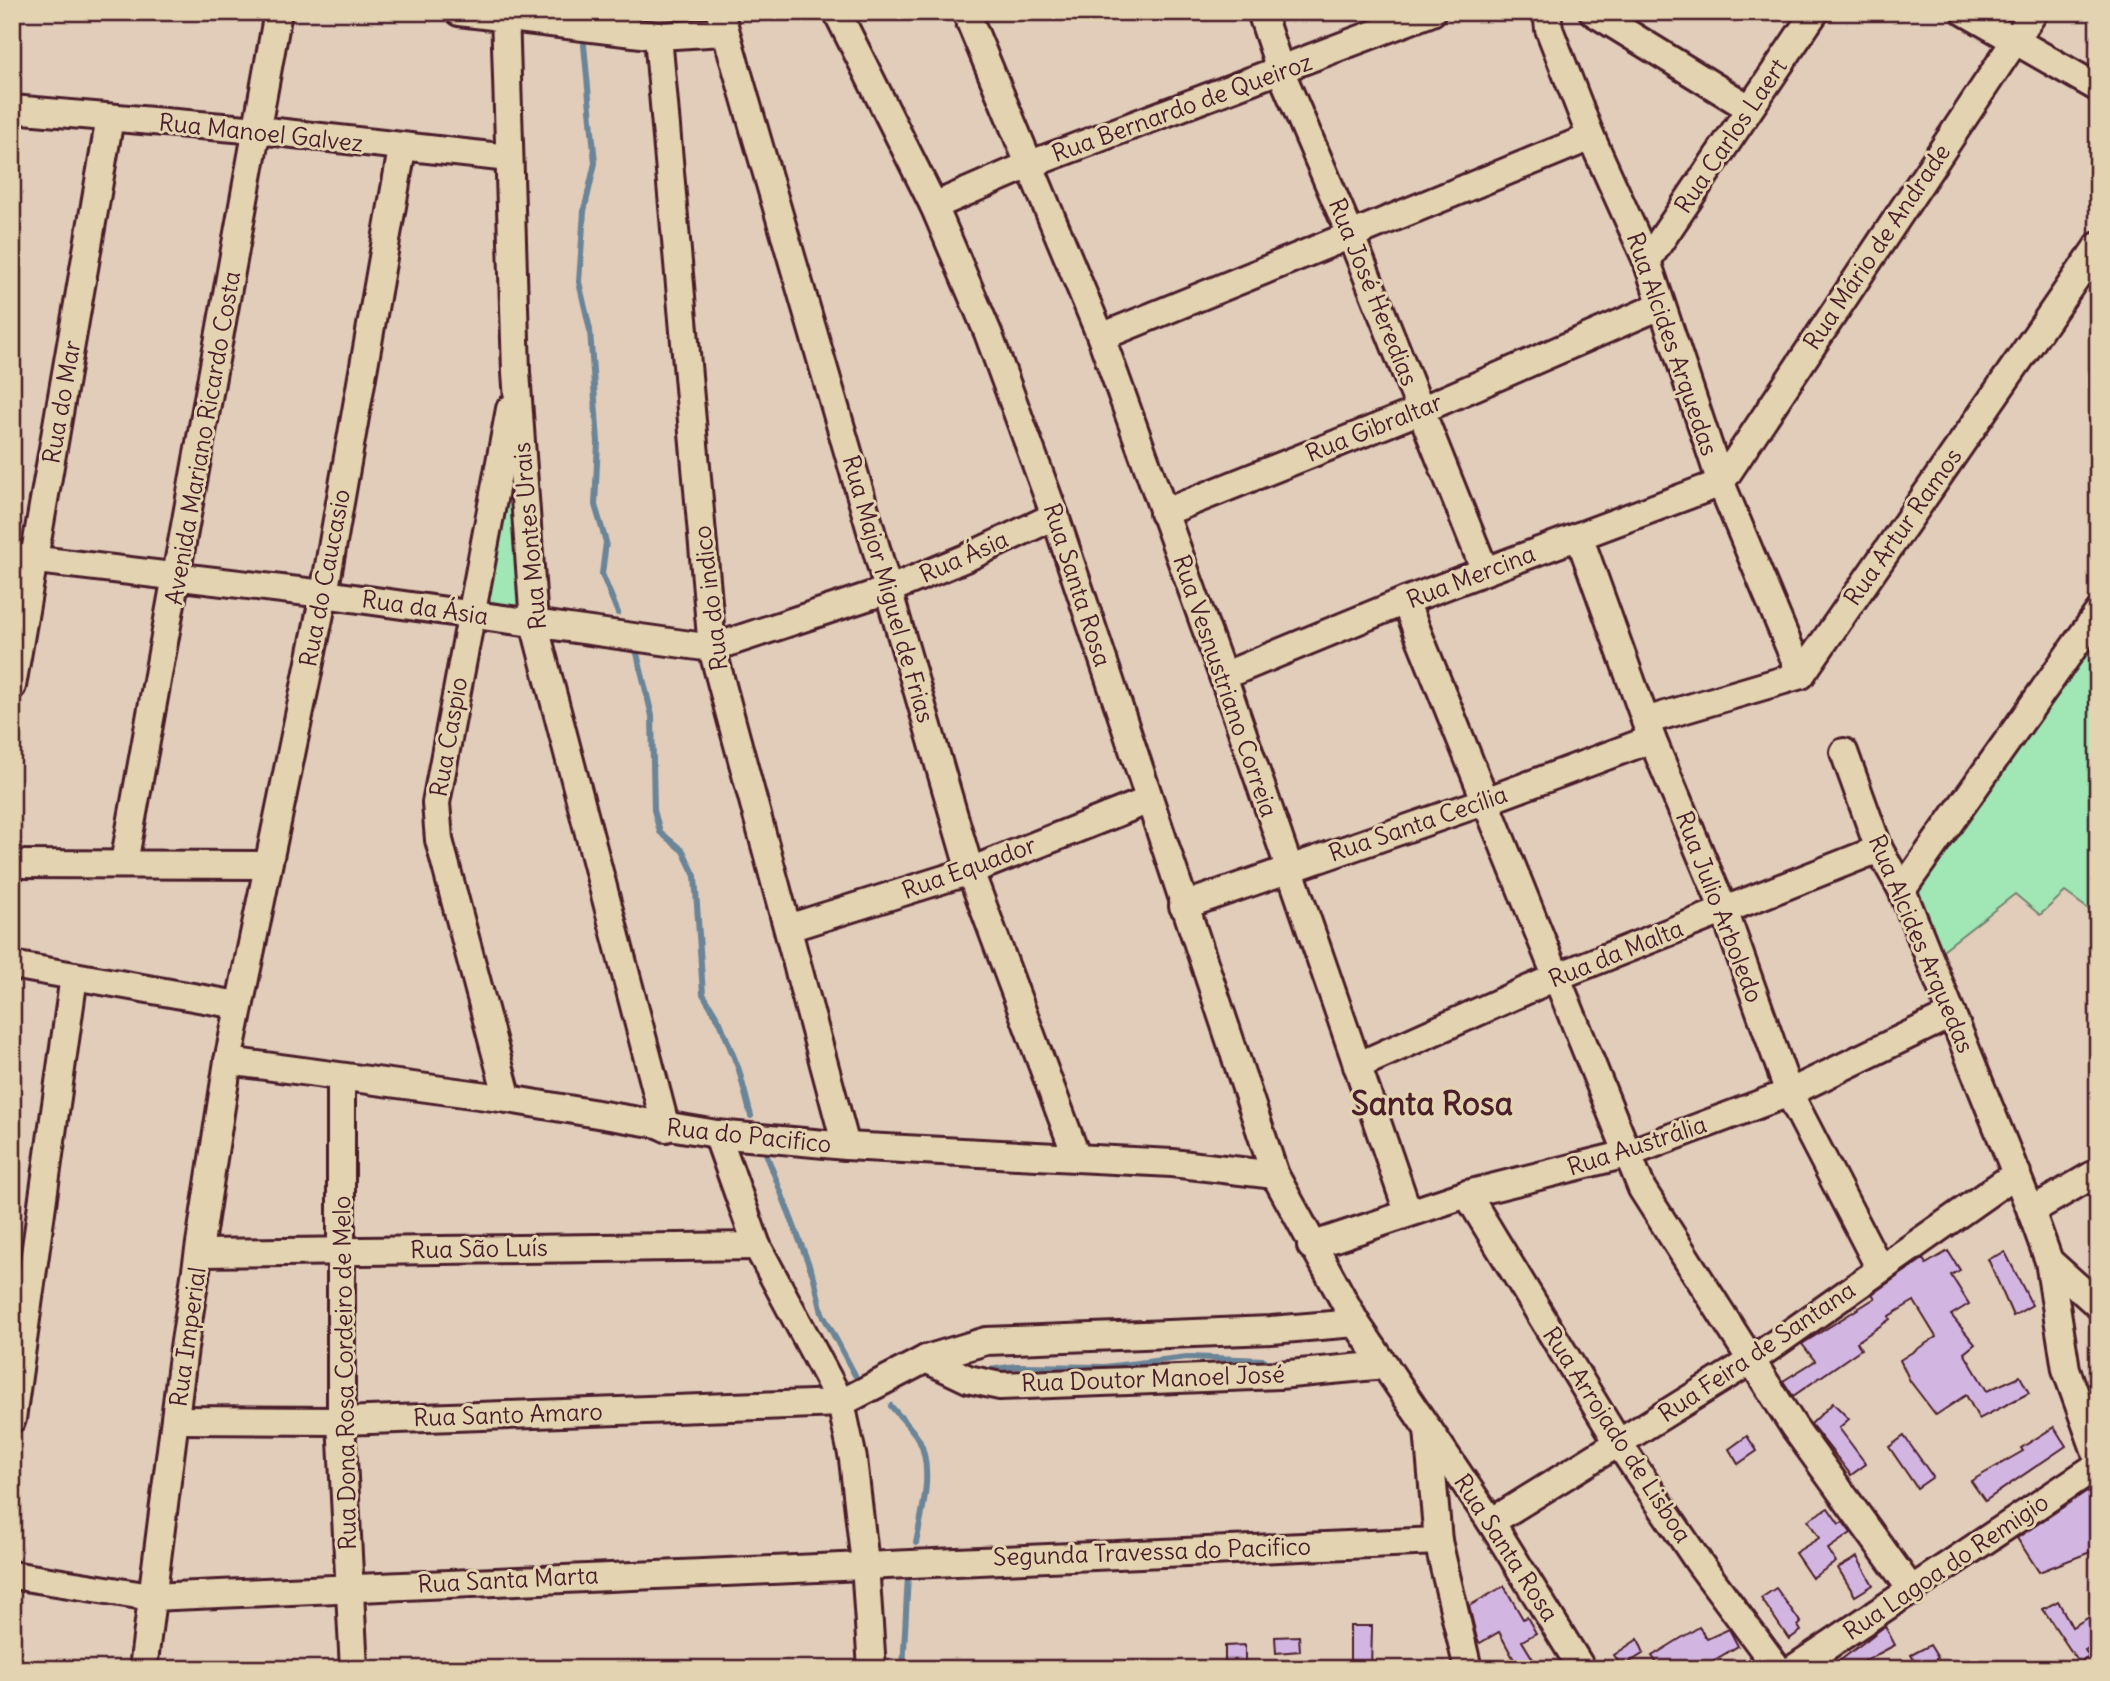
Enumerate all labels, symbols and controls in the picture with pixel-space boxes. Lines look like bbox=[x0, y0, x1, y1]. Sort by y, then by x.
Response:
street label: Rua Bernardo de Queiroz bbox=[1047, 46, 1316, 168]
street label: Rua Carlos Laert bbox=[1667, 52, 1793, 219]
street label: Rua Manoel Galvez bbox=[157, 106, 365, 158]
street label: Rua Mário de Andrade bbox=[1796, 138, 1956, 355]
street label: Rua José Heredias bbox=[1323, 193, 1425, 390]
street label: Rua Alcides Arquedas bbox=[1621, 228, 1725, 459]
street label: Avenida Mariano Ricardo Costa bbox=[158, 269, 246, 607]
street label: Rua do Mar bbox=[35, 338, 87, 466]
street label: Rua Gibraltar bbox=[1301, 386, 1446, 468]
street label: Rua Montes Urais bbox=[506, 441, 552, 631]
street label: Rua Artur Ramos bbox=[1837, 442, 1968, 611]
street label: Rua Major Miguel de Frias bbox=[836, 452, 942, 726]
street label: Rua do Caucasio bbox=[292, 486, 356, 669]
street label: Rua Santa Rosa bbox=[1037, 499, 1118, 670]
street label: Rua Ásia bbox=[915, 523, 1013, 589]
street label: Rua do indico bbox=[686, 524, 734, 672]
street label: Rua Mercina bbox=[1402, 538, 1539, 614]
street label: Rua Vesnustriano Correia bbox=[1167, 551, 1285, 821]
street label: Rua da Ásia bbox=[360, 583, 490, 631]
street label: Rua Caspio bbox=[423, 675, 473, 799]
street label: Rua Santa Cecília bbox=[1324, 778, 1511, 868]
street label: Rua Julio Arboledo bbox=[1670, 807, 1770, 1007]
street label: Rua Equador bbox=[898, 829, 1040, 905]
street label: Rua Alcides Arquedas bbox=[1862, 830, 1981, 1057]
street label: Rua da Malta bbox=[1544, 913, 1687, 994]
district label: Santa Rosa bbox=[1351, 1083, 1513, 1124]
street label: Rua Austrália bbox=[1563, 1108, 1710, 1182]
street label: Rua do Pacifico bbox=[665, 1111, 833, 1159]
street label: Rua Dona Rosa Cordeiro de Melo bbox=[326, 1196, 362, 1551]
street label: Rua São Luís bbox=[410, 1232, 548, 1264]
street label: Rua Imperial bbox=[162, 1265, 212, 1409]
street label: Rua Feira de Santana bbox=[1652, 1274, 1860, 1428]
street label: Rua Arrojado de Lisboa bbox=[1537, 1321, 1699, 1548]
street label: Rua Doutor Manoel José bbox=[1021, 1358, 1285, 1398]
street label: Rua Santo Amaro bbox=[413, 1396, 603, 1432]
street label: Rua Santa Rosa bbox=[1448, 1468, 1566, 1627]
street label: Rua Lagoa do Remigio bbox=[1837, 1486, 2054, 1646]
street label: Segunda Travessa do Pacifico bbox=[992, 1530, 1311, 1572]
street label: Rua Santa Marta bbox=[417, 1559, 599, 1599]

